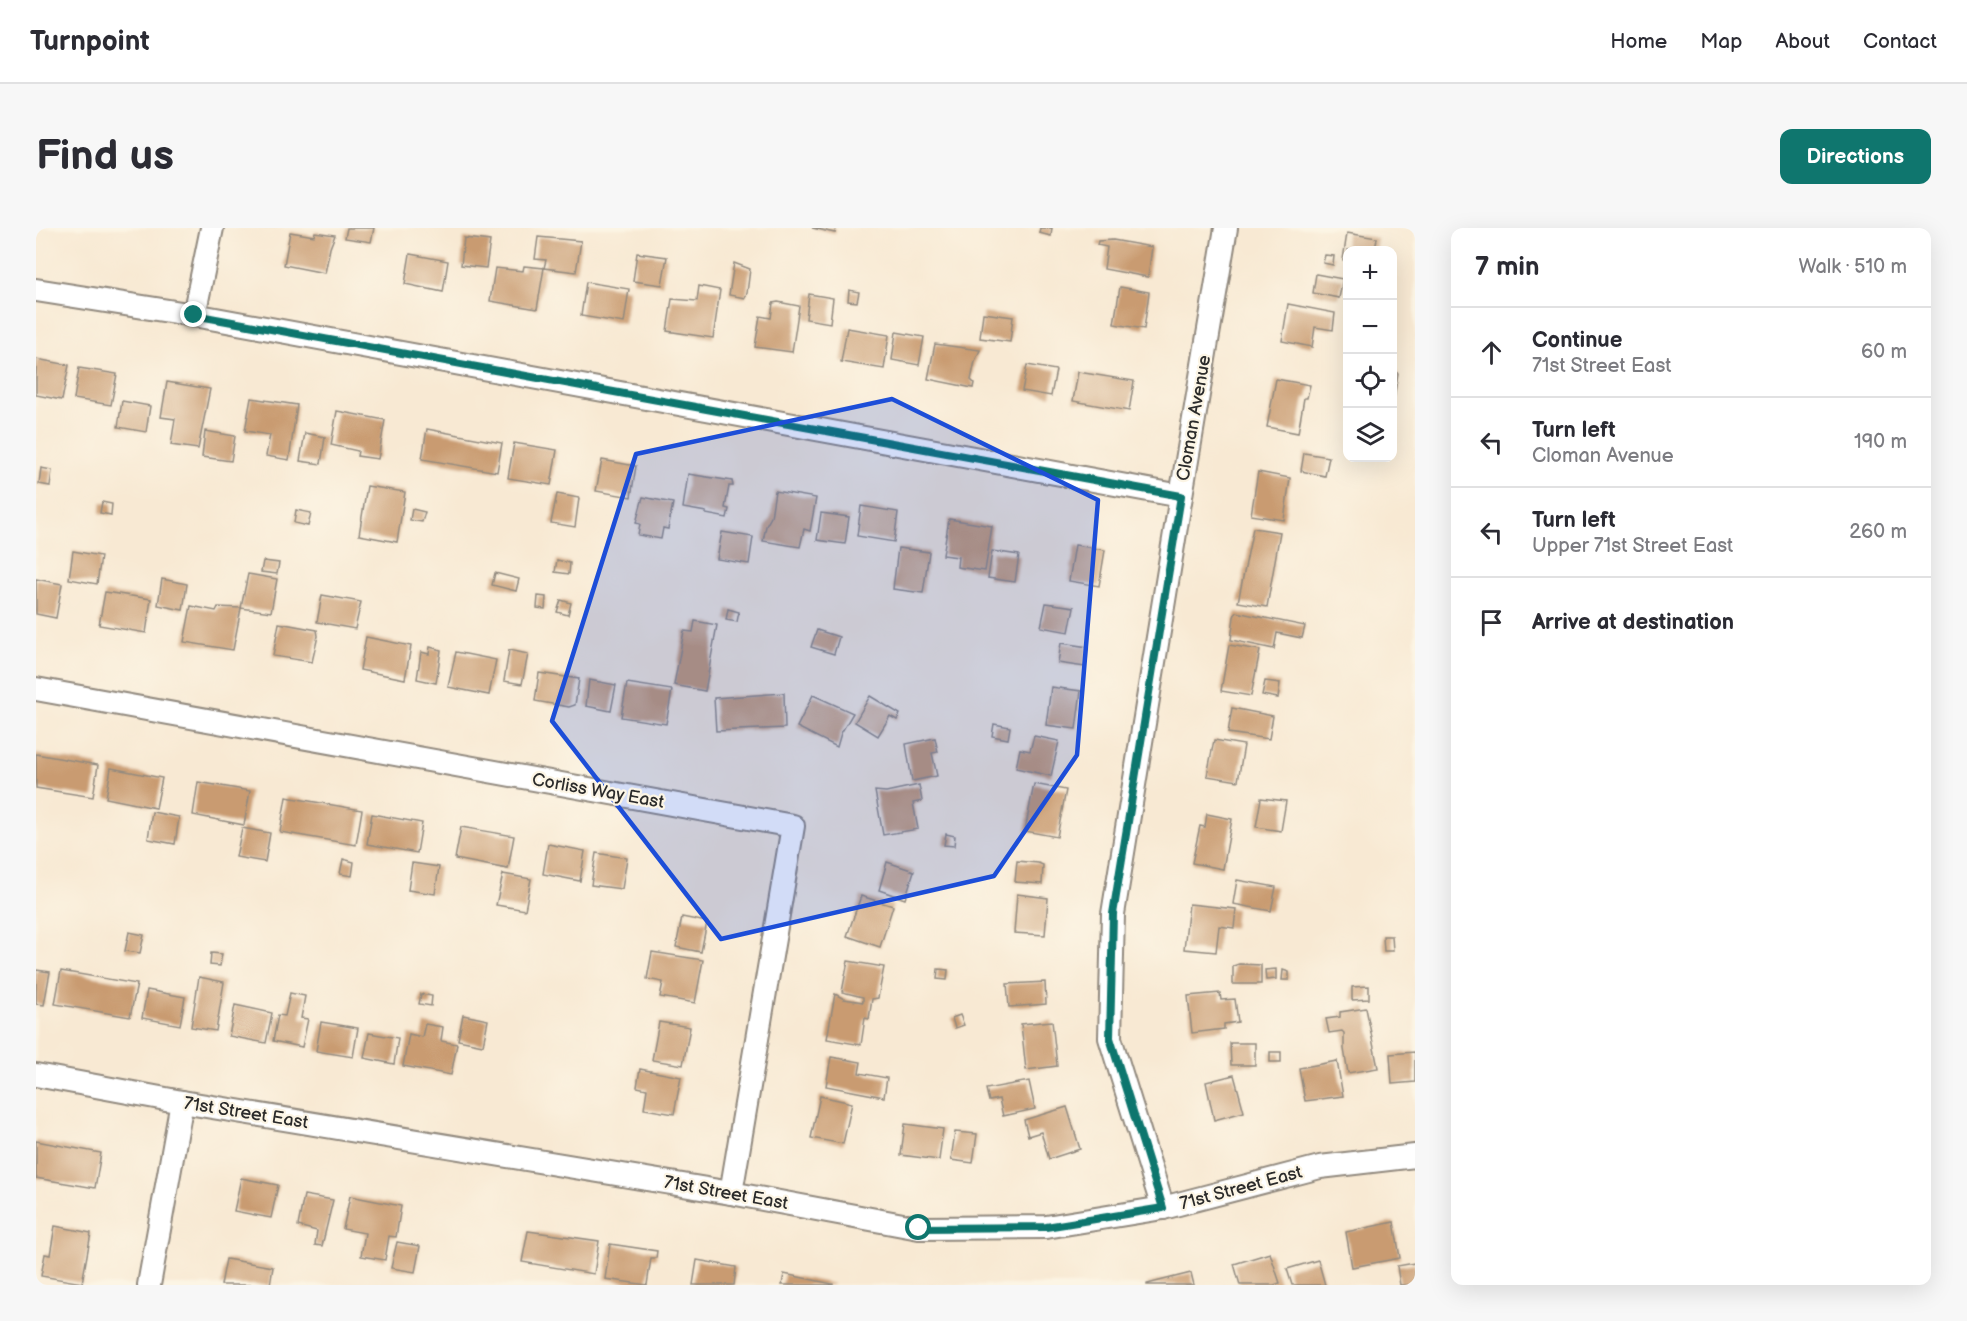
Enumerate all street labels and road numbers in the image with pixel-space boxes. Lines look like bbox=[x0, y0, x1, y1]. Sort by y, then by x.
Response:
street label: Cloman Avenue bbox=[1173, 353, 1215, 483]
street label: Corliss Way East bbox=[530, 769, 666, 813]
street label: 71st Street East bbox=[182, 1093, 310, 1133]
street label: 71st Street East bbox=[1178, 1161, 1305, 1214]
street label: 71st Street East bbox=[662, 1172, 790, 1214]

